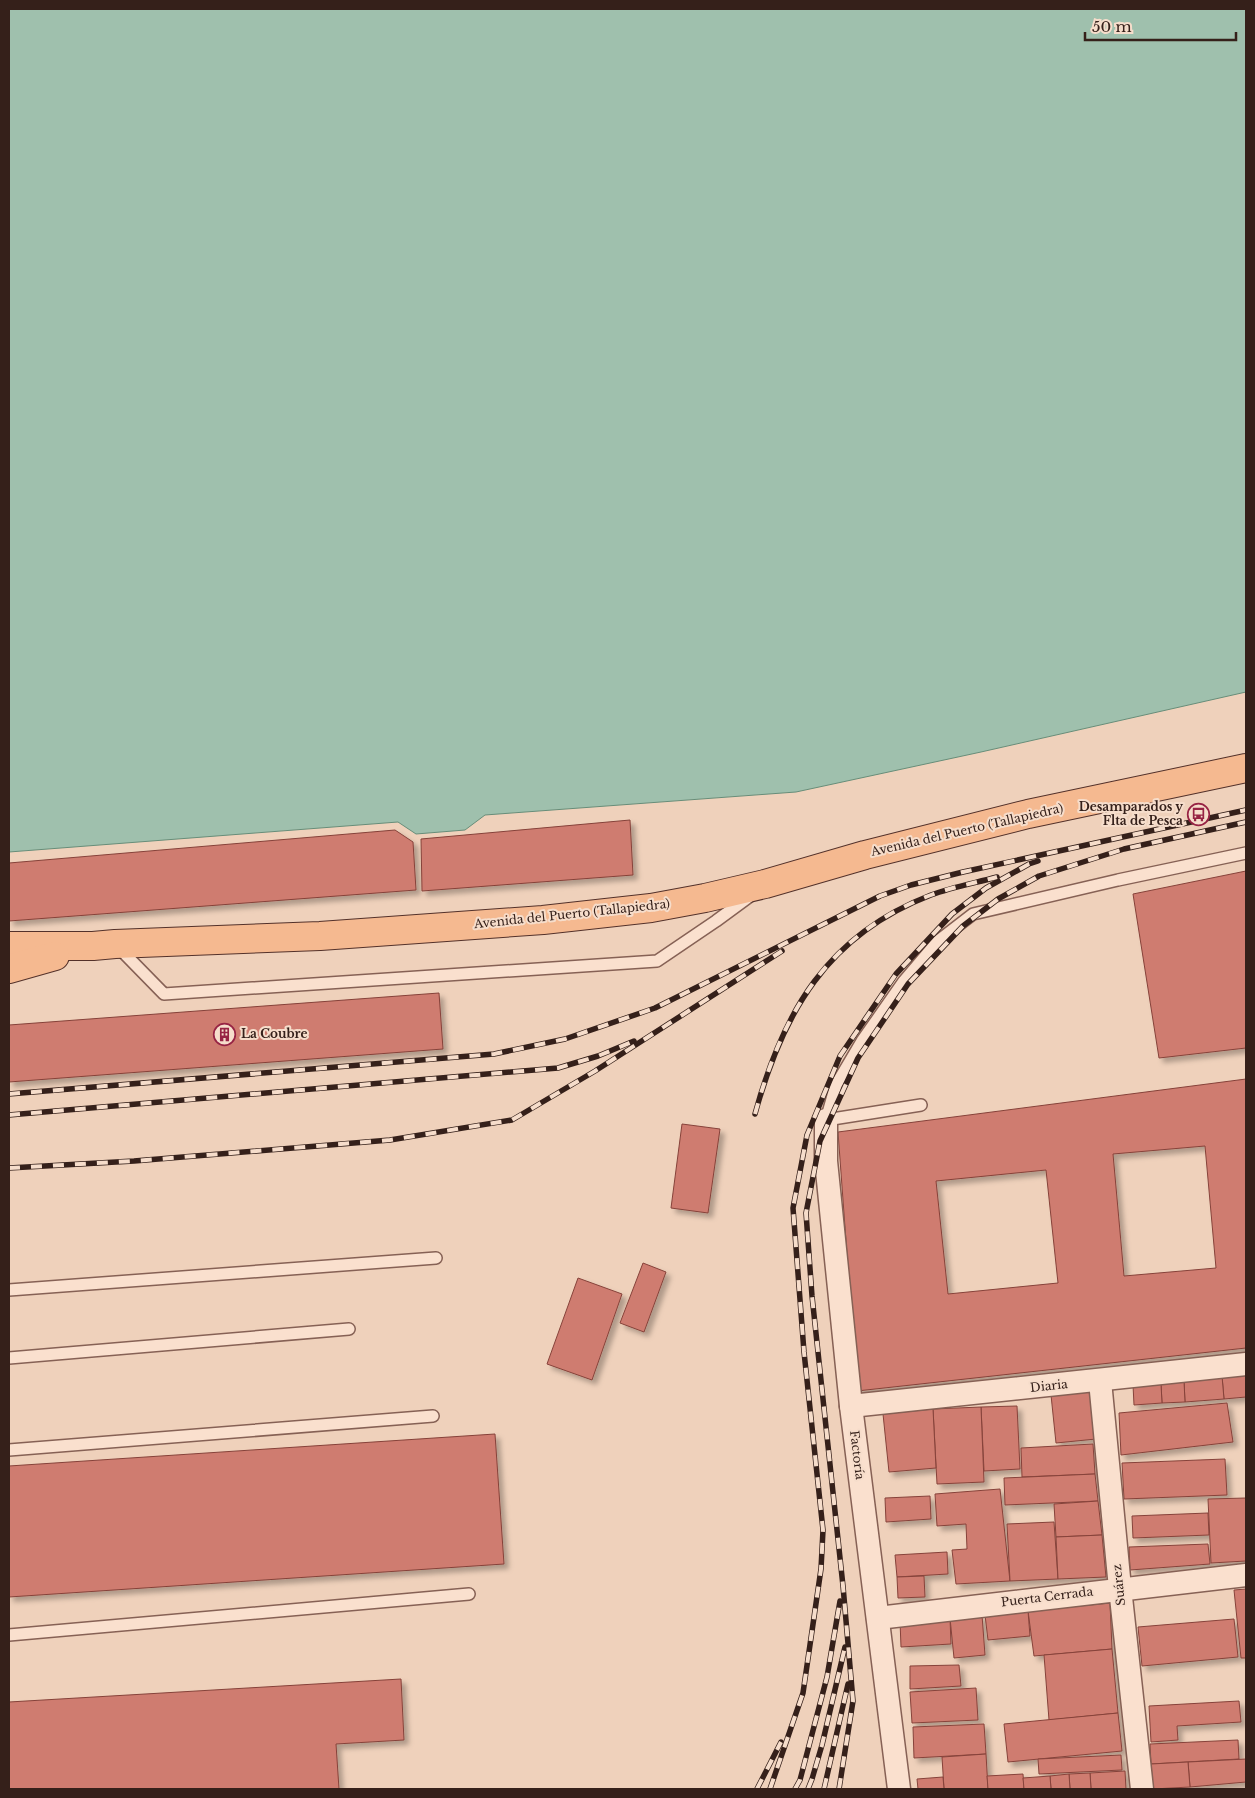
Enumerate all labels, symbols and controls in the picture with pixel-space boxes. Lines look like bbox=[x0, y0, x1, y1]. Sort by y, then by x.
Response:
scale bar bbox=[1085, 10, 1236, 42]
text: 50 m bbox=[1092, 17, 1132, 36]
place label: Desamparados y Flta de Pesca bbox=[1079, 799, 1183, 828]
street label: Avenida del Puerto (Tallapiedra) bbox=[868, 800, 1064, 859]
bus stop icon: Desamparados y Flta de Pesca bbox=[1187, 802, 1211, 826]
street label: Avenida del Puerto (Tallapiedra) bbox=[472, 896, 671, 931]
building icon: La Coubre bbox=[213, 1022, 237, 1046]
place label: La Coubre bbox=[241, 1026, 307, 1041]
street label: Diaria bbox=[1029, 1376, 1069, 1395]
street label: Factoría bbox=[847, 1429, 868, 1481]
street label: Suárez bbox=[1109, 1563, 1128, 1607]
street label: Puerta Cerrada bbox=[1000, 1583, 1094, 1610]

